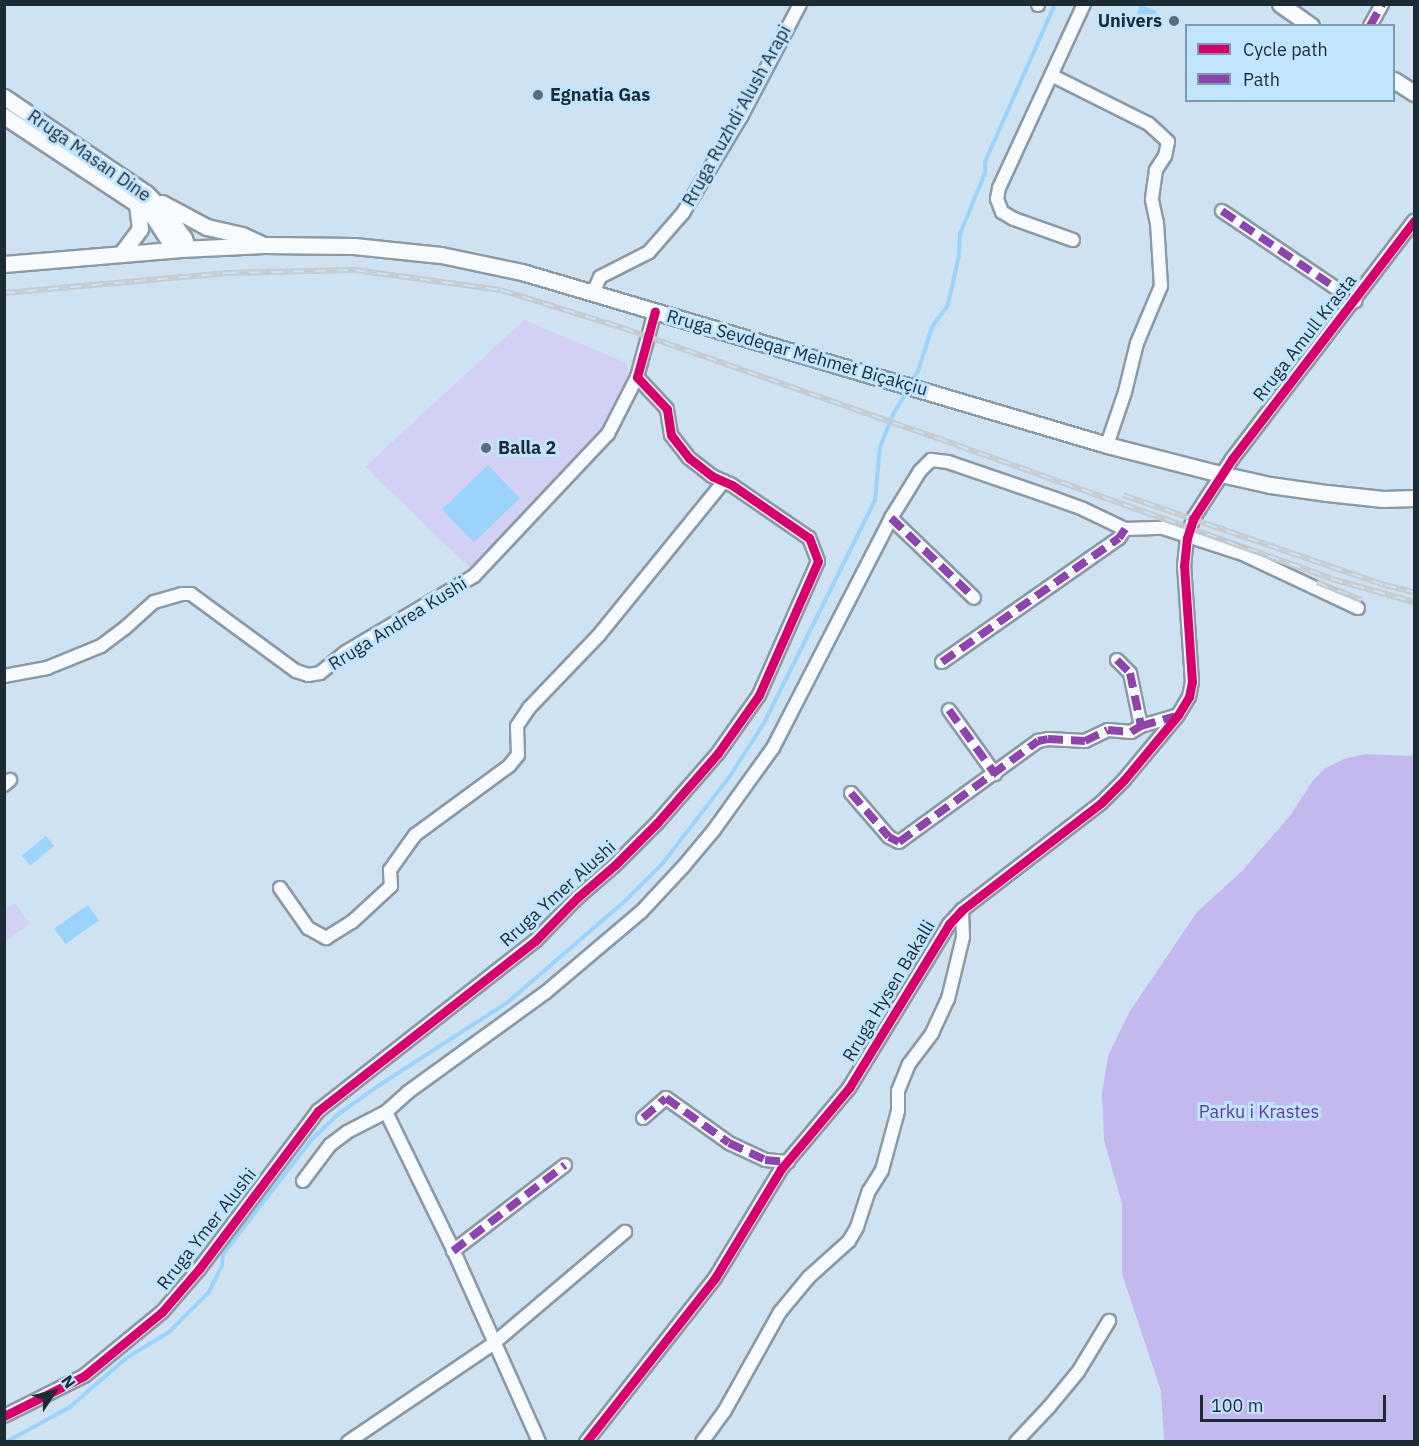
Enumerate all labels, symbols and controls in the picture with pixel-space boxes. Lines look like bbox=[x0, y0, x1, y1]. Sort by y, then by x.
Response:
place label: Univers bbox=[1098, 10, 1162, 32]
marker: Univers bbox=[1167, 14, 1181, 28]
street label: Rruga Ruzhdi Alush Arapi bbox=[678, 22, 796, 210]
legend bbox=[1185, 24, 1395, 102]
text: Cycle path bbox=[1243, 38, 1328, 61]
text: Path bbox=[1243, 68, 1280, 91]
place label: Egnatia Gas bbox=[550, 84, 650, 106]
marker: Egnatia Gas bbox=[531, 88, 545, 102]
street label: Rruga Masan Dine bbox=[23, 105, 155, 207]
street label: Rruga Amull Krasta bbox=[1249, 270, 1361, 406]
street label: Rruga Sevdeqar Mehmet Biçakçiu bbox=[664, 305, 930, 401]
place label: Balla 2 bbox=[498, 437, 556, 459]
marker: Balla 2 bbox=[479, 441, 493, 455]
street label: Rruga Andrea Kushi bbox=[325, 573, 471, 675]
street label: Rruga Ymer Alushi bbox=[496, 836, 620, 952]
street label: Rruga Hysen Bakalli bbox=[838, 916, 940, 1066]
park label: Parku i Krastes bbox=[1199, 1101, 1319, 1123]
street label: Rruga Ymer Alushi bbox=[153, 1164, 261, 1294]
north arrow bbox=[24, 1362, 84, 1422]
text: N bbox=[57, 1371, 80, 1392]
scale bar bbox=[1203, 1383, 1389, 1421]
text: 100 m bbox=[1211, 1394, 1263, 1417]

